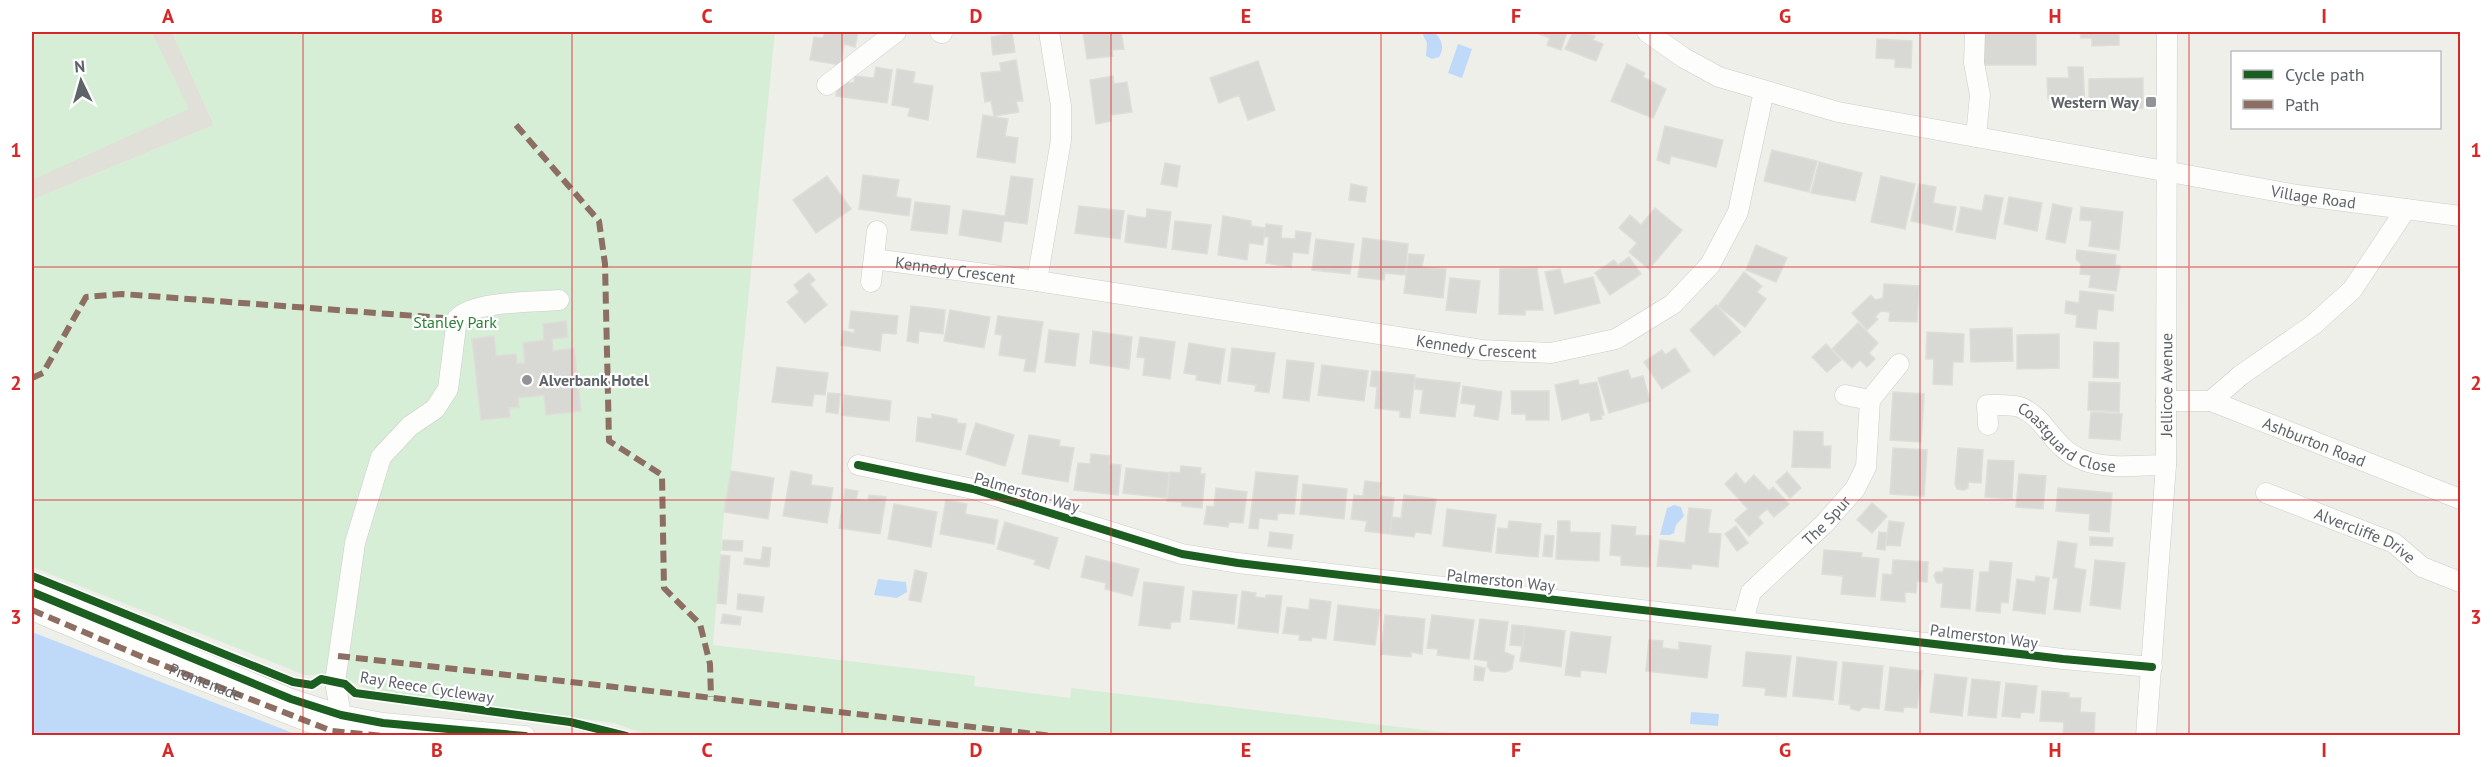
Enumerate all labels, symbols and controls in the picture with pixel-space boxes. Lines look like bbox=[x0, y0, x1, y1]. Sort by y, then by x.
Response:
text: A bbox=[162, 3, 175, 29]
text: B bbox=[431, 3, 443, 29]
text: C bbox=[701, 3, 713, 29]
text: D bbox=[970, 3, 983, 29]
text: E bbox=[1241, 3, 1251, 29]
text: F bbox=[1511, 3, 1521, 29]
text: G bbox=[1779, 3, 1791, 29]
text: H bbox=[2048, 3, 2062, 29]
text: I bbox=[2321, 3, 2327, 29]
north arrow bbox=[51, 51, 111, 111]
legend bbox=[2231, 51, 2441, 129]
text: N bbox=[74, 56, 86, 76]
text: Cycle path bbox=[2285, 63, 2365, 86]
place label: Western Way bbox=[2051, 92, 2139, 112]
text: Path bbox=[2285, 93, 2319, 116]
marker: Western Way bbox=[2144, 95, 2158, 109]
text: 1 bbox=[10, 137, 22, 163]
text: 1 bbox=[2470, 137, 2482, 163]
street label: Village Road bbox=[2268, 180, 2357, 212]
street label: Kennedy Crescent bbox=[894, 252, 1017, 288]
park label: Stanley Park bbox=[413, 312, 497, 332]
street label: Kennedy Crescent bbox=[1415, 330, 1538, 362]
street label: Jellicoe Avenue bbox=[2156, 333, 2176, 438]
text: 2 bbox=[10, 370, 22, 396]
place label: Alverbank Hotel bbox=[539, 370, 649, 390]
text: 2 bbox=[2470, 370, 2482, 396]
marker: Alverbank Hotel bbox=[520, 373, 534, 387]
street label: Coastguard Close bbox=[2015, 398, 2116, 476]
street label: Ashburton Road bbox=[2260, 412, 2369, 471]
street label: Palmerston Way bbox=[972, 467, 1083, 517]
street label: The Spur bbox=[1798, 491, 1855, 549]
street label: Alvercliffe Drive bbox=[2312, 503, 2420, 567]
street label: Palmerston Way bbox=[1446, 564, 1557, 596]
text: 3 bbox=[10, 604, 22, 630]
text: 3 bbox=[2470, 604, 2482, 630]
street label: Palmerston Way bbox=[1929, 619, 2040, 653]
street label: Promenade bbox=[166, 658, 245, 705]
street label: Ray Reece Cycleway bbox=[359, 667, 496, 708]
text: A bbox=[162, 737, 175, 763]
text: B bbox=[431, 737, 443, 763]
text: C bbox=[701, 737, 713, 763]
text: D bbox=[970, 737, 983, 763]
text: E bbox=[1241, 737, 1251, 763]
text: F bbox=[1511, 737, 1521, 763]
text: G bbox=[1779, 737, 1791, 763]
text: H bbox=[2048, 737, 2062, 763]
text: I bbox=[2321, 737, 2327, 763]

